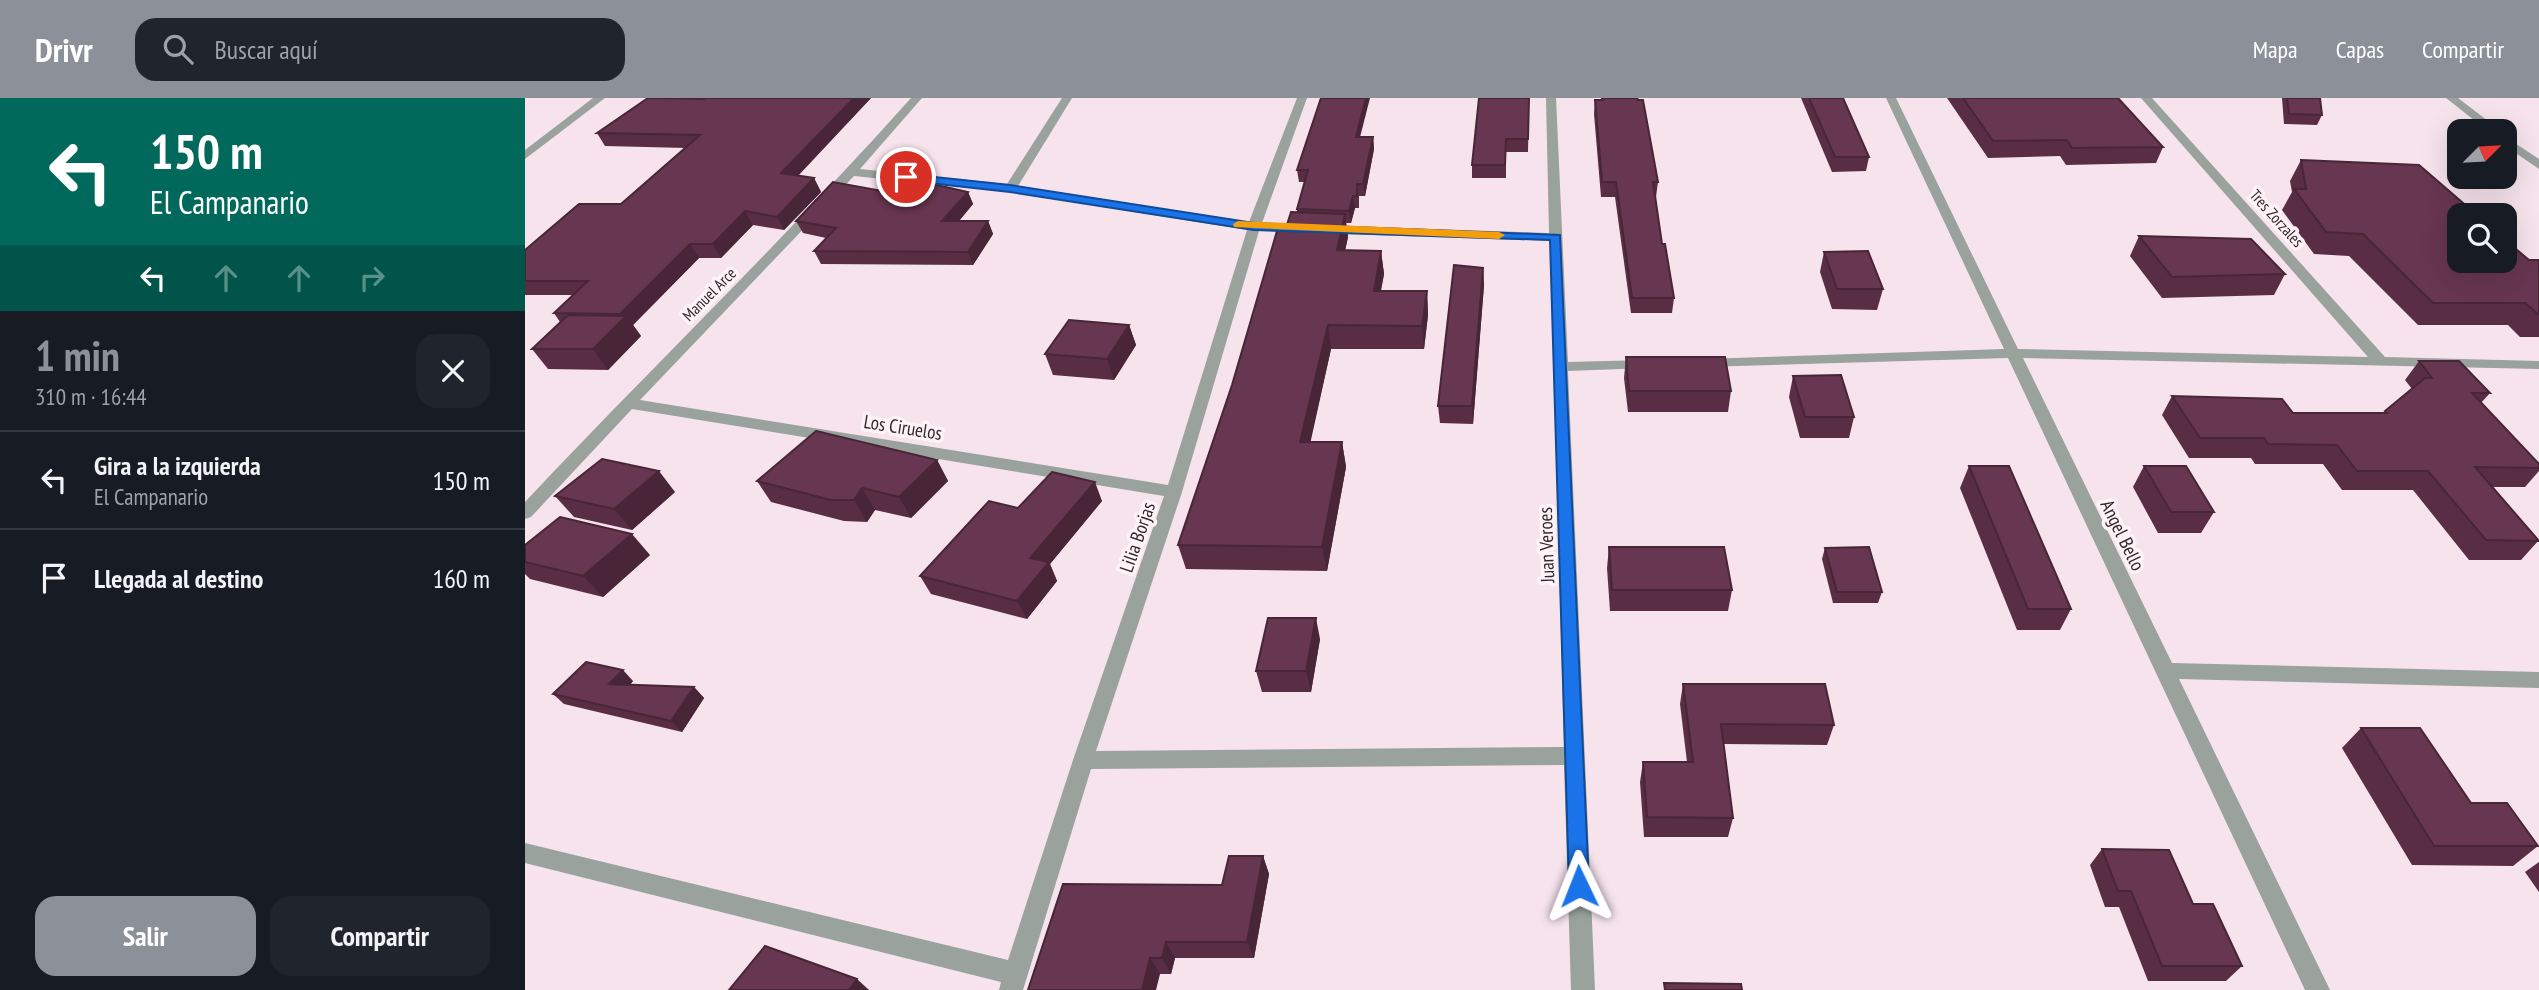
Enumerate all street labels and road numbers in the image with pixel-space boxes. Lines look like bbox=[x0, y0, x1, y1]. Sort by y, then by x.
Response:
street label: Tres Zorzales bbox=[2246, 185, 2308, 251]
street label: Manuel Arce bbox=[678, 263, 740, 325]
street label: Los Ciruelos bbox=[862, 409, 944, 445]
street label: Angel Bello bbox=[2096, 496, 2150, 574]
street label: Lilia Borjas bbox=[1114, 499, 1160, 575]
street label: Juan Veroes bbox=[1533, 507, 1559, 584]

